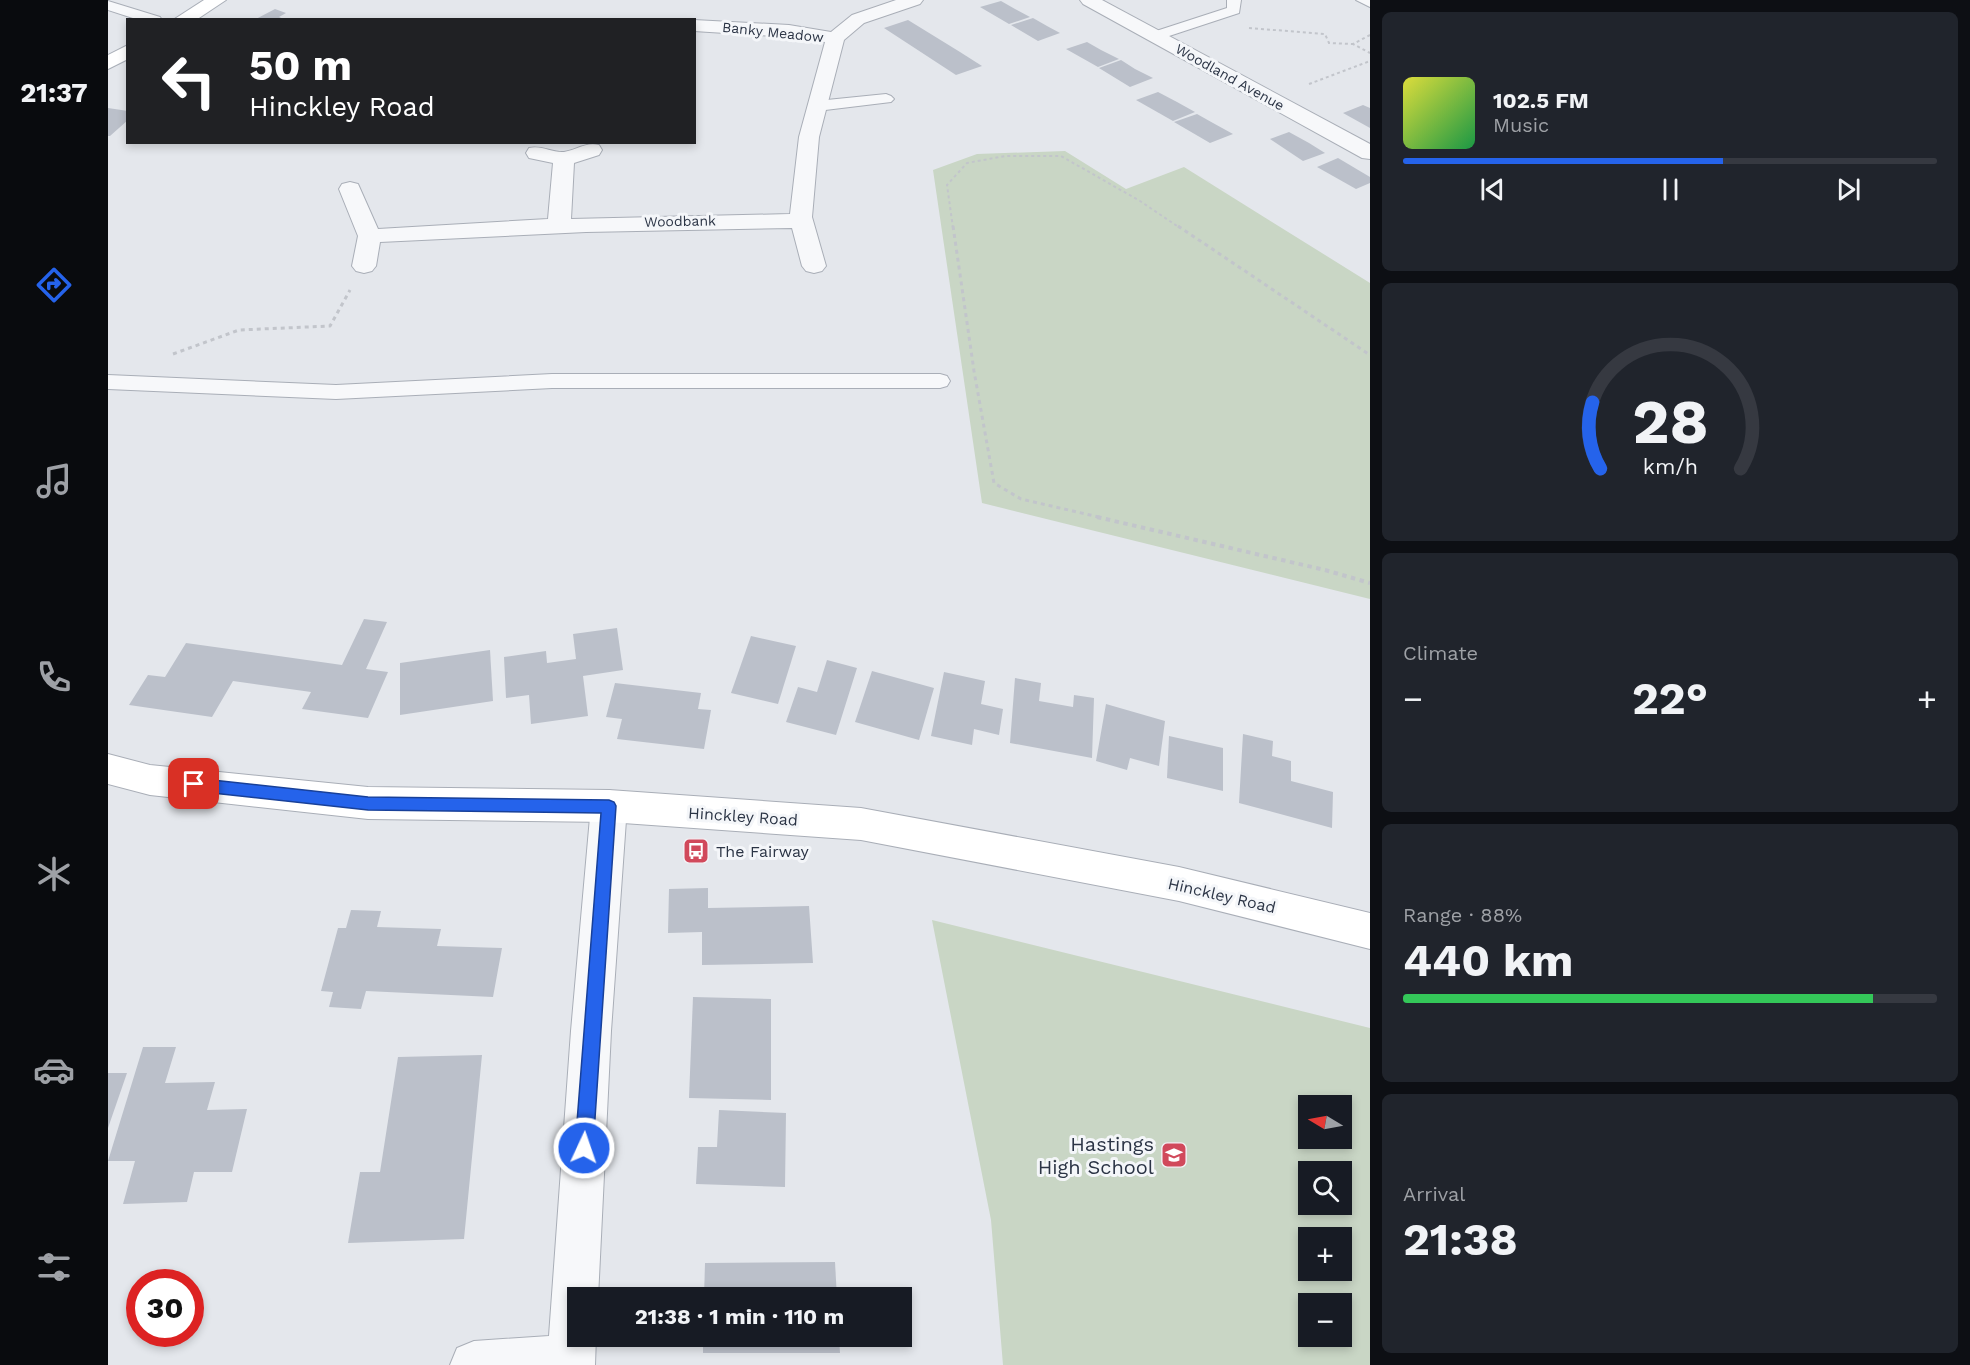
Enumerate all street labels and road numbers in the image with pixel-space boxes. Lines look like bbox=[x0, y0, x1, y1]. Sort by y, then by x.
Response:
street label: Banky Meadow bbox=[722, 19, 825, 45]
street label: Woodland Avenue bbox=[1173, 40, 1287, 114]
street label: Woodbank bbox=[644, 212, 716, 230]
street label: Hinckley Road bbox=[687, 803, 799, 830]
street label: Hinckley Road bbox=[1166, 874, 1278, 917]

